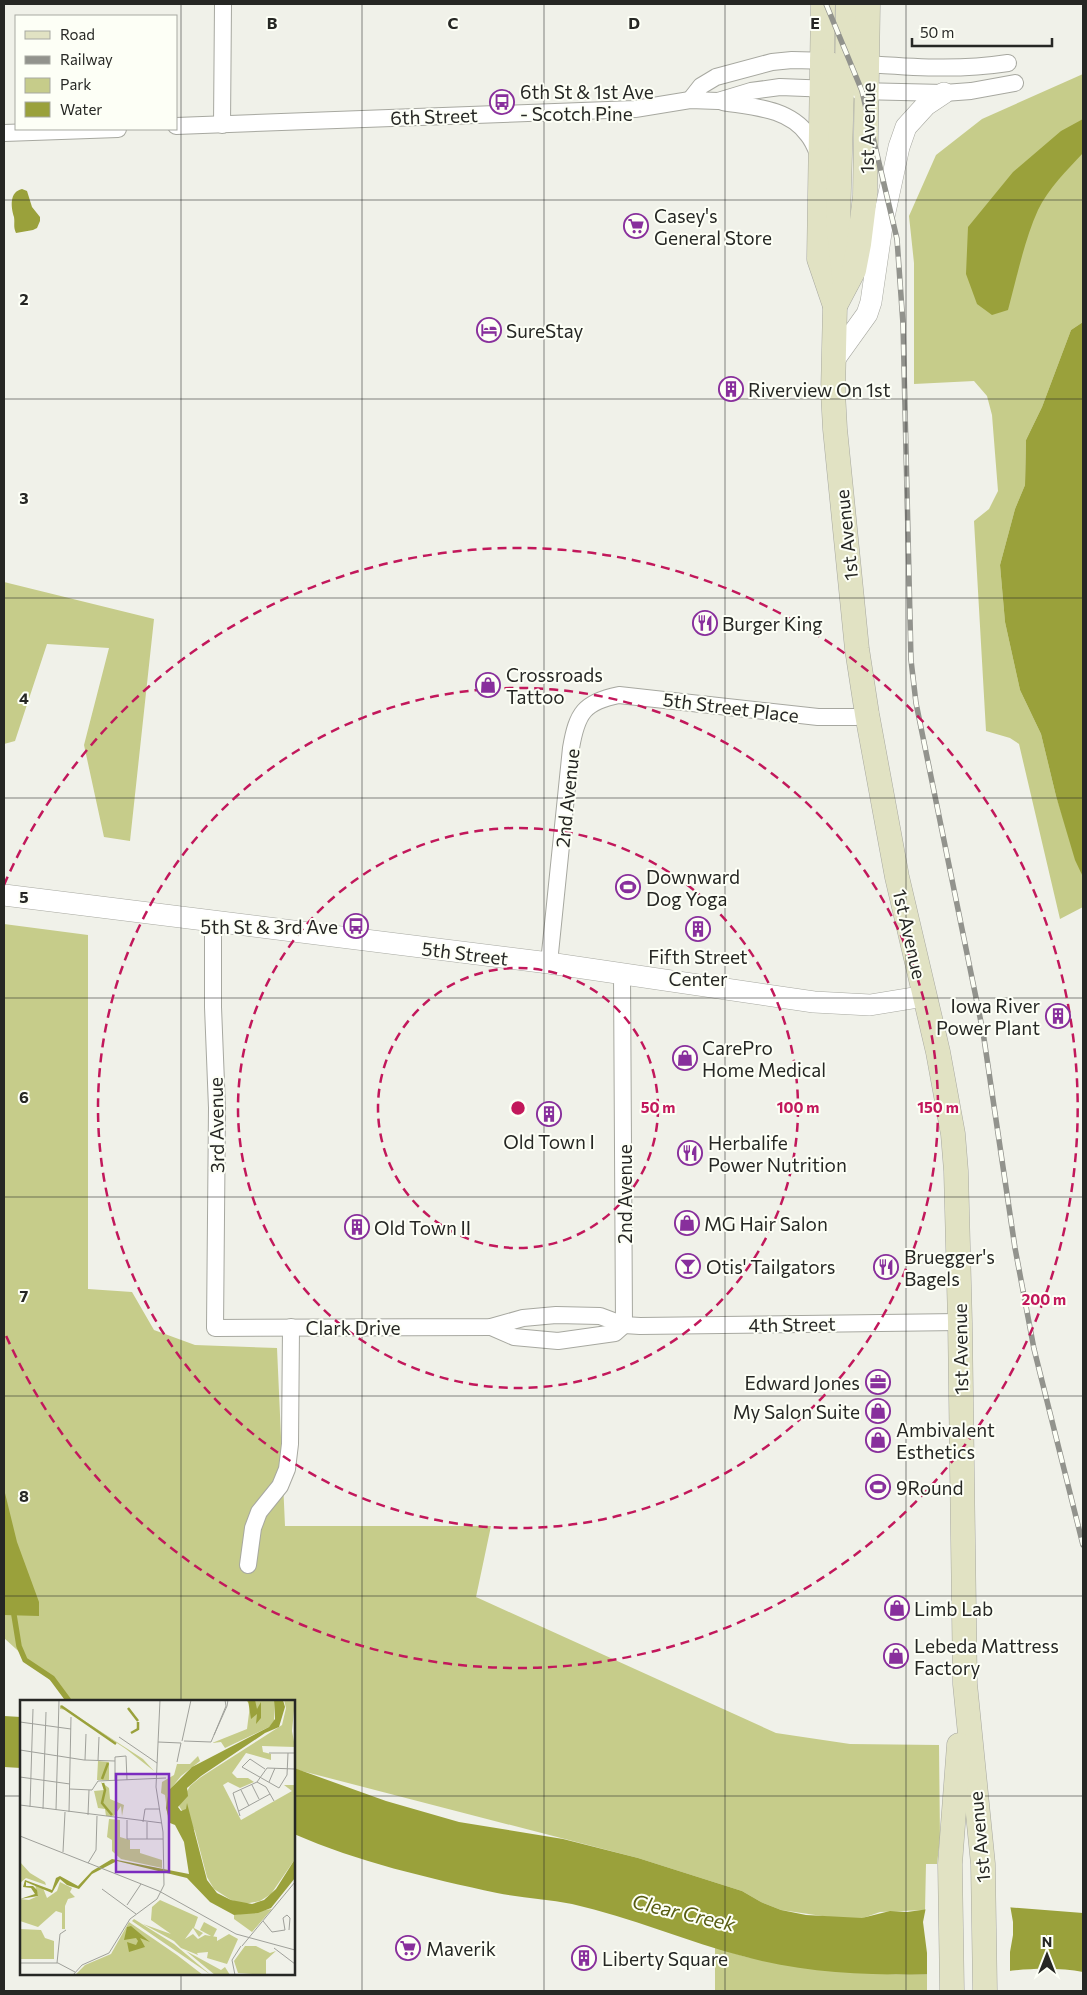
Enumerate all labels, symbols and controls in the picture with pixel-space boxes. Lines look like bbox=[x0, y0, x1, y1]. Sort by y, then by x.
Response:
text: B bbox=[267, 13, 278, 32]
text: C bbox=[448, 13, 459, 32]
text: D bbox=[628, 13, 640, 32]
text: E bbox=[810, 13, 820, 32]
legend bbox=[15, 15, 178, 130]
scale bar bbox=[912, 15, 1052, 47]
text: 50 m bbox=[920, 23, 954, 41]
text: Road bbox=[60, 25, 95, 43]
text: Railway bbox=[60, 50, 113, 68]
text: Park bbox=[60, 75, 91, 93]
place label: 6th St & 1st Ave - Scotch Pine bbox=[520, 80, 654, 125]
street label: 1st Avenue bbox=[855, 82, 879, 174]
bus stop icon: 6th St & 1st Ave - Scotch Pine bbox=[489, 89, 515, 115]
text: Water bbox=[60, 100, 102, 118]
street label: 6th Street bbox=[390, 103, 478, 129]
place label: Casey's General Store bbox=[654, 204, 772, 249]
supermarket icon: Casey's General Store bbox=[623, 213, 649, 239]
text: 2 bbox=[19, 289, 29, 308]
hotel icon: SureStay bbox=[476, 317, 502, 343]
place label: SureStay bbox=[506, 319, 584, 342]
building icon: Riverview On 1st bbox=[718, 376, 744, 402]
place label: Riverview On 1st bbox=[748, 378, 891, 401]
text: 3 bbox=[19, 488, 29, 507]
street label: 1st Avenue bbox=[830, 488, 862, 582]
restaurant icon: Burger King bbox=[692, 610, 718, 636]
place label: Burger King bbox=[722, 612, 823, 635]
place label: Crossroads Tattoo bbox=[506, 663, 603, 708]
shop icon: Crossroads Tattoo bbox=[475, 672, 501, 698]
street label: 5th Street Place bbox=[662, 687, 800, 727]
text: 4 bbox=[19, 688, 29, 707]
street label: 2nd Avenue bbox=[550, 747, 584, 849]
place label: Downward Dog Yoga bbox=[646, 865, 740, 910]
sports icon: Downward Dog Yoga bbox=[615, 874, 641, 900]
text: 5 bbox=[19, 887, 29, 906]
street label: 1st Avenue bbox=[889, 887, 931, 981]
bus stop icon: 5th St & 3rd Ave bbox=[343, 913, 369, 939]
place label: 5th St & 3rd Ave bbox=[200, 915, 338, 938]
building icon: Fifth Street Center bbox=[685, 916, 711, 942]
street label: 5th Street bbox=[420, 936, 510, 970]
place label: Fifth Street Center bbox=[648, 945, 748, 990]
place label: Iowa River Power Plant bbox=[936, 994, 1040, 1039]
building icon: Iowa River Power Plant bbox=[1045, 1003, 1071, 1029]
place label: CarePro Home Medical bbox=[702, 1036, 826, 1081]
shop icon: CarePro Home Medical bbox=[672, 1045, 698, 1071]
street label: 3rd Avenue bbox=[204, 1077, 228, 1173]
text: 6 bbox=[19, 1087, 29, 1106]
text: 50 m bbox=[641, 1098, 675, 1116]
text: 100 m bbox=[777, 1098, 819, 1116]
text: 150 m bbox=[917, 1098, 959, 1116]
centre of rings bbox=[509, 1099, 527, 1117]
building icon: Old Town I bbox=[536, 1101, 562, 1127]
place label: Old Town I bbox=[503, 1130, 595, 1153]
place label: Herbalife Power Nutrition bbox=[708, 1131, 847, 1176]
restaurant icon: Herbalife Power Nutrition bbox=[677, 1140, 703, 1166]
street label: 2nd Avenue bbox=[613, 1144, 636, 1244]
shop icon: MG Hair Salon bbox=[674, 1210, 700, 1236]
place label: MG Hair Salon bbox=[704, 1212, 828, 1235]
building icon: Old Town II bbox=[344, 1214, 370, 1240]
place label: Old Town II bbox=[374, 1216, 471, 1239]
place label: Bruegger's Bagels bbox=[904, 1245, 995, 1290]
bar icon: Otis' Tailgators bbox=[675, 1253, 701, 1279]
restaurant icon: Bruegger's Bagels bbox=[873, 1254, 899, 1280]
place label: Otis' Tailgators bbox=[706, 1255, 836, 1278]
text: 7 bbox=[20, 1286, 29, 1305]
text: 200 m bbox=[1022, 1290, 1066, 1308]
street label: 1st Avenue bbox=[948, 1303, 972, 1395]
street label: 4th Street bbox=[748, 1312, 836, 1336]
street label: Clark Drive bbox=[305, 1316, 401, 1339]
office icon: Edward Jones bbox=[865, 1369, 891, 1395]
place label: Edward Jones bbox=[744, 1371, 860, 1394]
shop icon: My Salon Suite bbox=[865, 1398, 891, 1424]
place label: My Salon Suite bbox=[733, 1400, 860, 1423]
place label: Ambivalent Esthetics bbox=[896, 1418, 995, 1463]
shop icon: Ambivalent Esthetics bbox=[865, 1427, 891, 1453]
sports icon: 9Round bbox=[865, 1474, 891, 1500]
place label: 9Round bbox=[896, 1476, 963, 1499]
text: 8 bbox=[19, 1486, 29, 1505]
shop icon: Limb Lab bbox=[884, 1595, 910, 1621]
place label: Limb Lab bbox=[914, 1597, 993, 1620]
place label: Lebeda Mattress Factory bbox=[914, 1634, 1059, 1679]
shop icon: Lebeda Mattress Factory bbox=[883, 1643, 909, 1669]
inset map bbox=[20, 1700, 295, 1975]
street label: 1st Avenue bbox=[964, 1790, 994, 1884]
water label: Clear Creek bbox=[630, 1889, 739, 1936]
north arrow bbox=[1022, 1930, 1072, 1980]
text: N bbox=[1042, 1933, 1052, 1950]
supermarket icon: Maverik bbox=[395, 1935, 421, 1961]
place label: Maverik bbox=[426, 1937, 496, 1960]
building icon: Liberty Square bbox=[571, 1945, 597, 1971]
place label: Liberty Square bbox=[602, 1947, 728, 1970]

